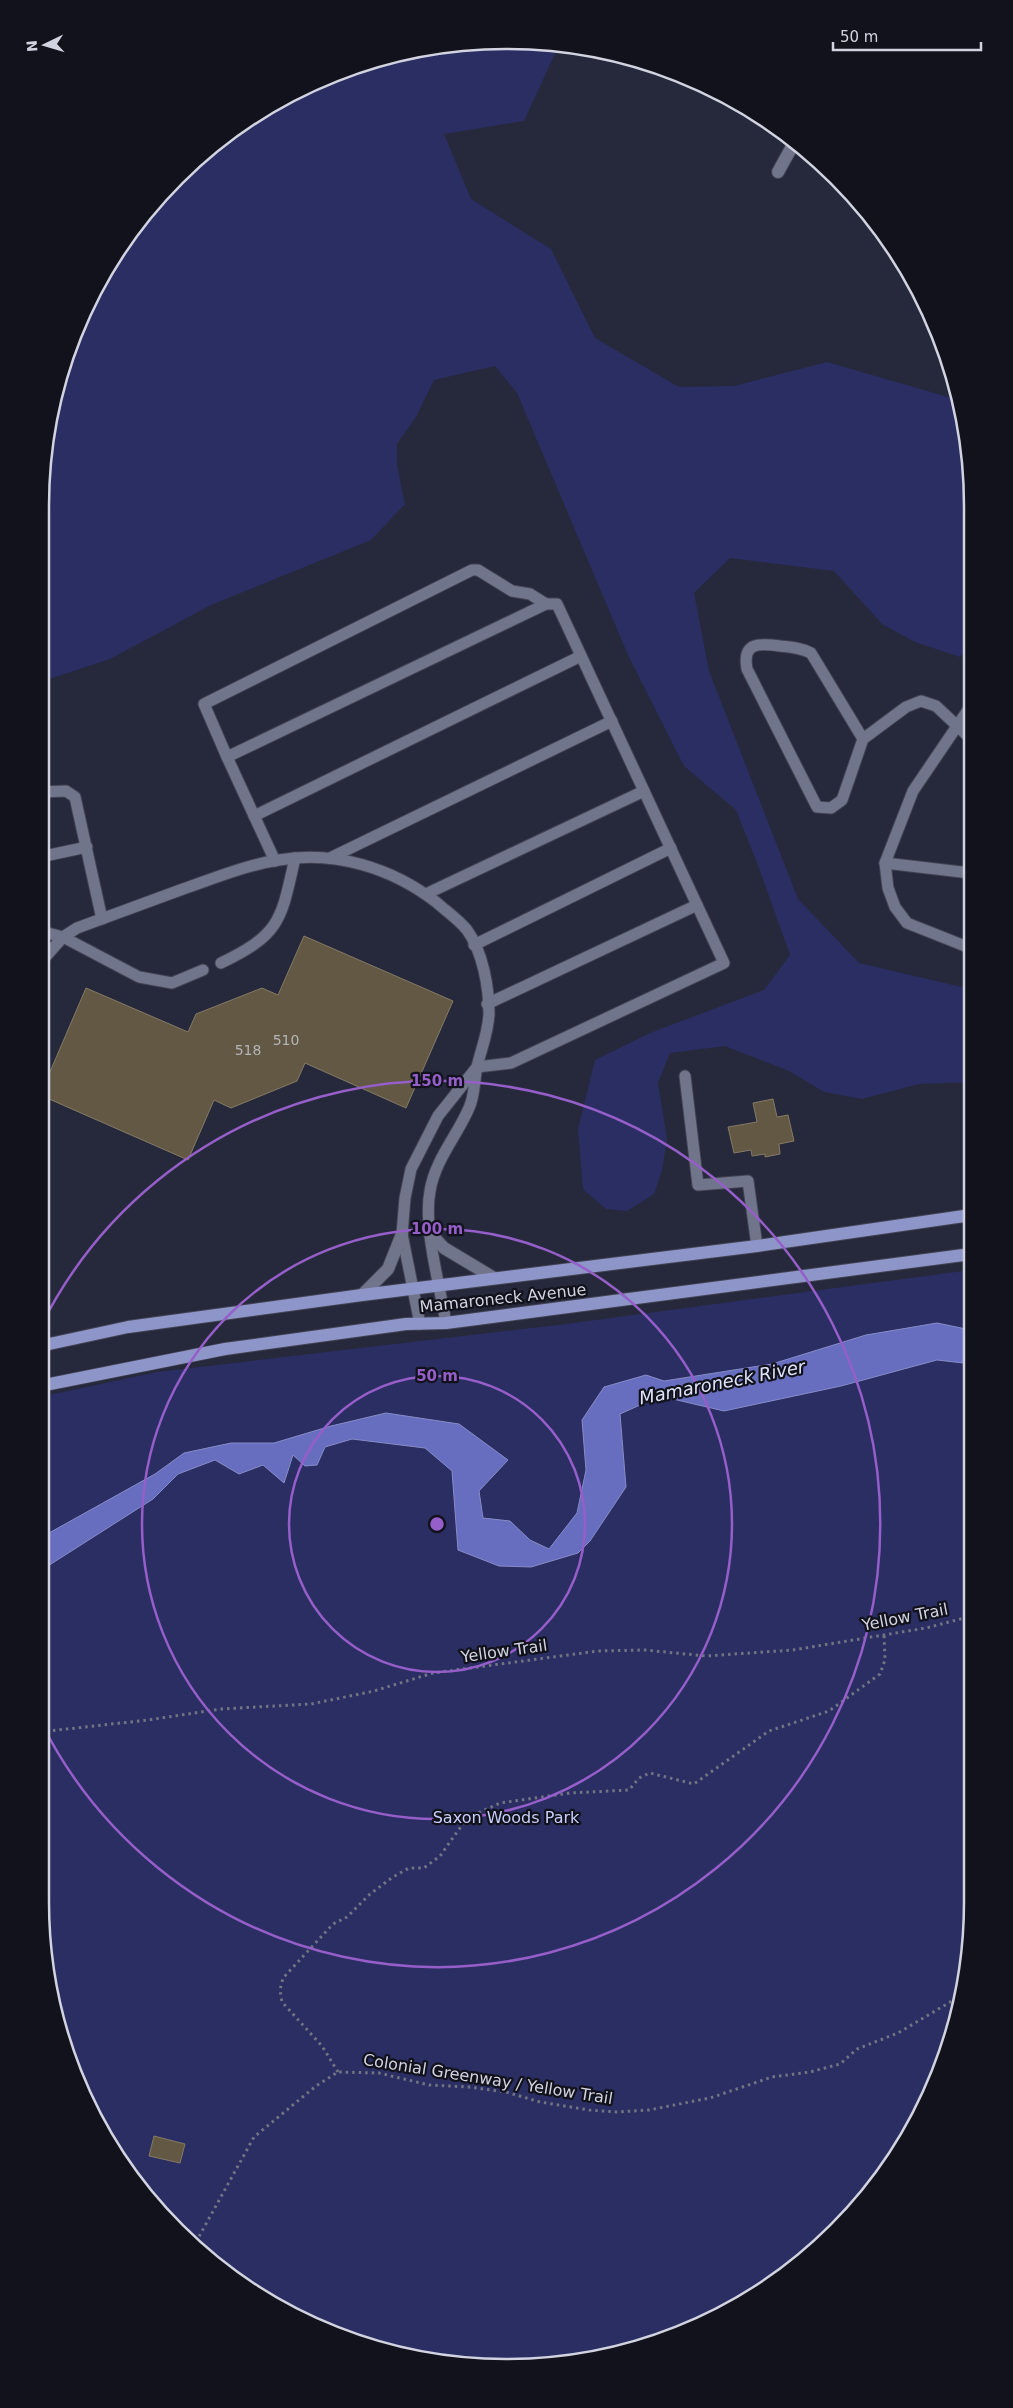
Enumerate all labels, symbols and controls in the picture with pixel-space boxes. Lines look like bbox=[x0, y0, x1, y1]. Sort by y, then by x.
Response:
north arrow bbox=[20, 20, 70, 70]
scale bar bbox=[833, 20, 980, 52]
text: 50 m bbox=[840, 28, 878, 46]
text: N bbox=[24, 40, 41, 53]
house number: 510 bbox=[273, 1032, 299, 1048]
house number: 518 bbox=[235, 1042, 261, 1058]
text: 150 m bbox=[411, 1072, 463, 1090]
text: 100 m bbox=[411, 1220, 463, 1238]
street label: Mamaroneck Avenue bbox=[419, 1280, 587, 1316]
water label: Mamaroneck River bbox=[637, 1355, 808, 1408]
text: 50 m bbox=[416, 1367, 458, 1385]
centre of rings bbox=[428, 1515, 446, 1533]
street label: Yellow Trail bbox=[859, 1599, 950, 1635]
street label: Yellow Trail bbox=[459, 1636, 548, 1667]
park label: Saxon Woods Park bbox=[433, 1808, 580, 1827]
street label: Colonial Greenway / Yellow Trail bbox=[362, 2050, 614, 2108]

